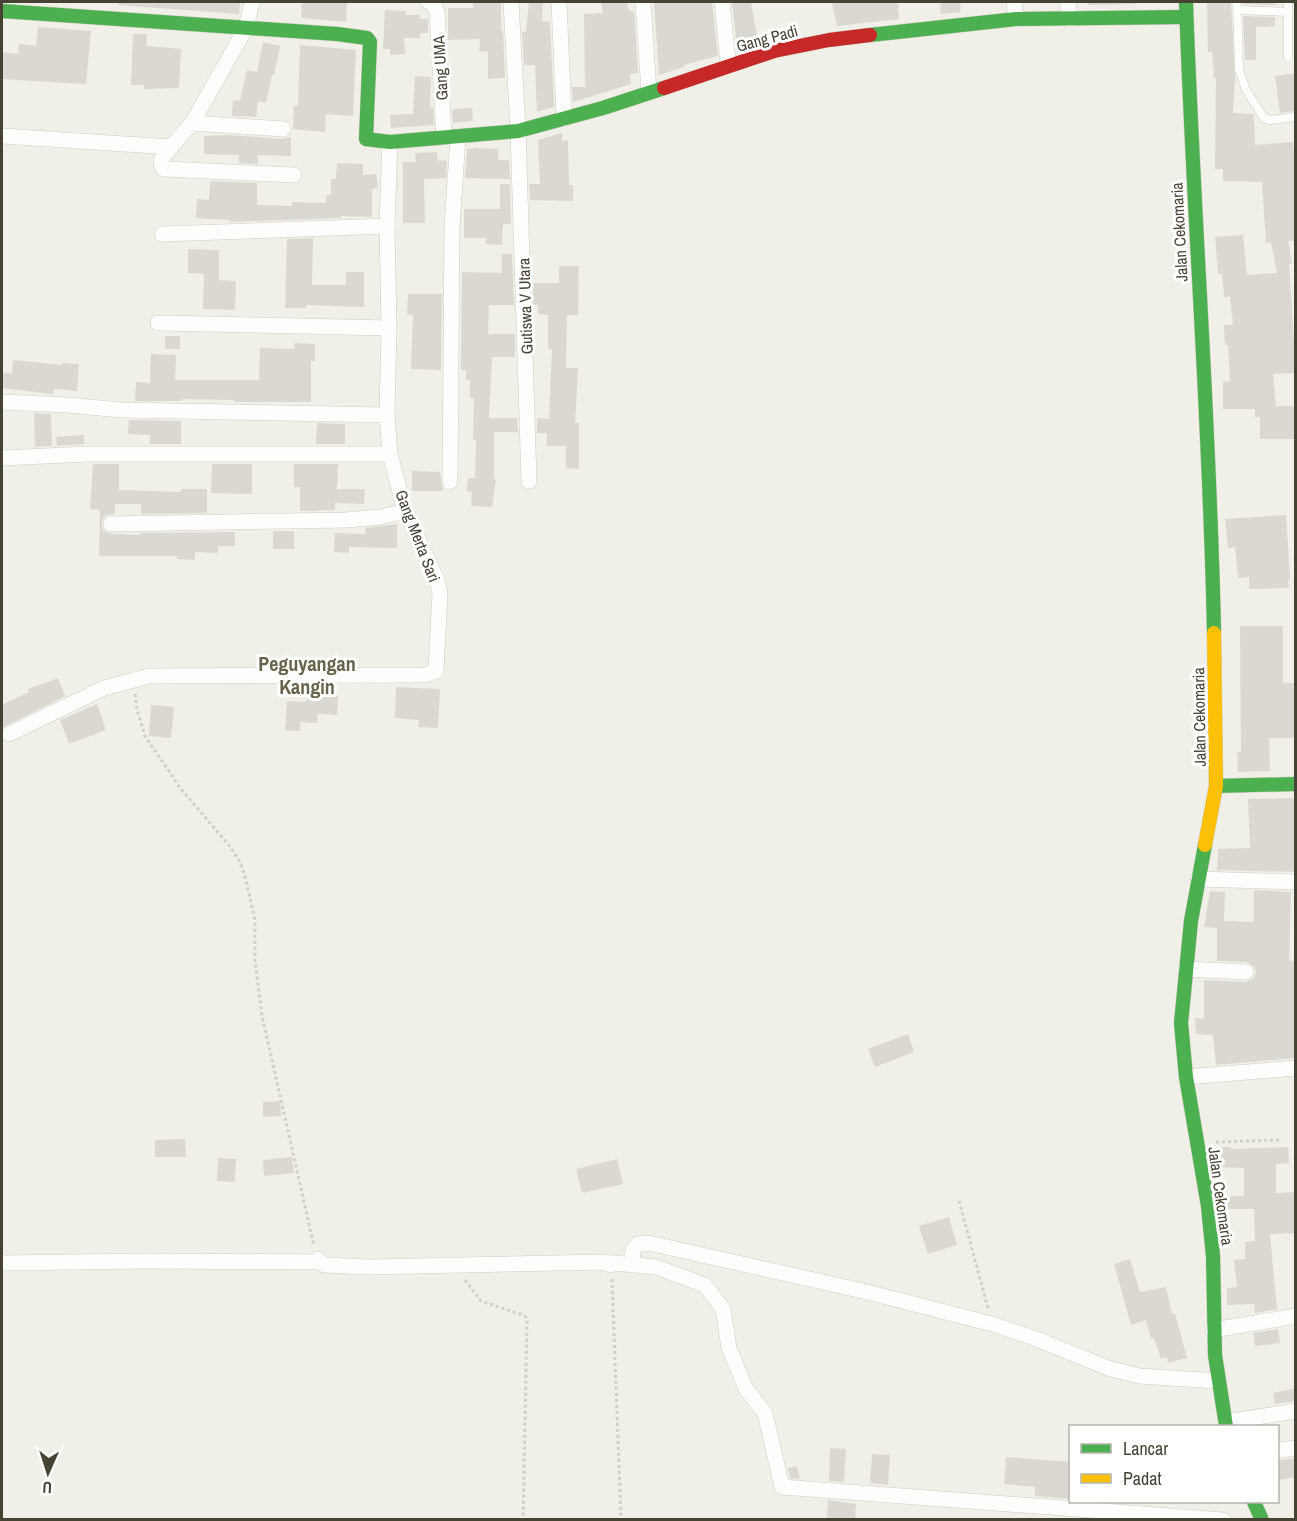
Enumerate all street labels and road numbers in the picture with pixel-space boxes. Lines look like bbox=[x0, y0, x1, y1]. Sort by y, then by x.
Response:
street label: Gang Padi bbox=[734, 19, 800, 57]
street label: Gang UMA bbox=[427, 35, 453, 101]
street label: Jalan Cekomaria bbox=[1165, 181, 1193, 282]
street label: Gutiswa V Utara bbox=[512, 257, 538, 354]
street label: Gang Merta Sari bbox=[390, 487, 446, 585]
street label: Jalan Cekomaria bbox=[1187, 667, 1211, 767]
street label: Jalan Cekomaria bbox=[1203, 1145, 1239, 1247]

